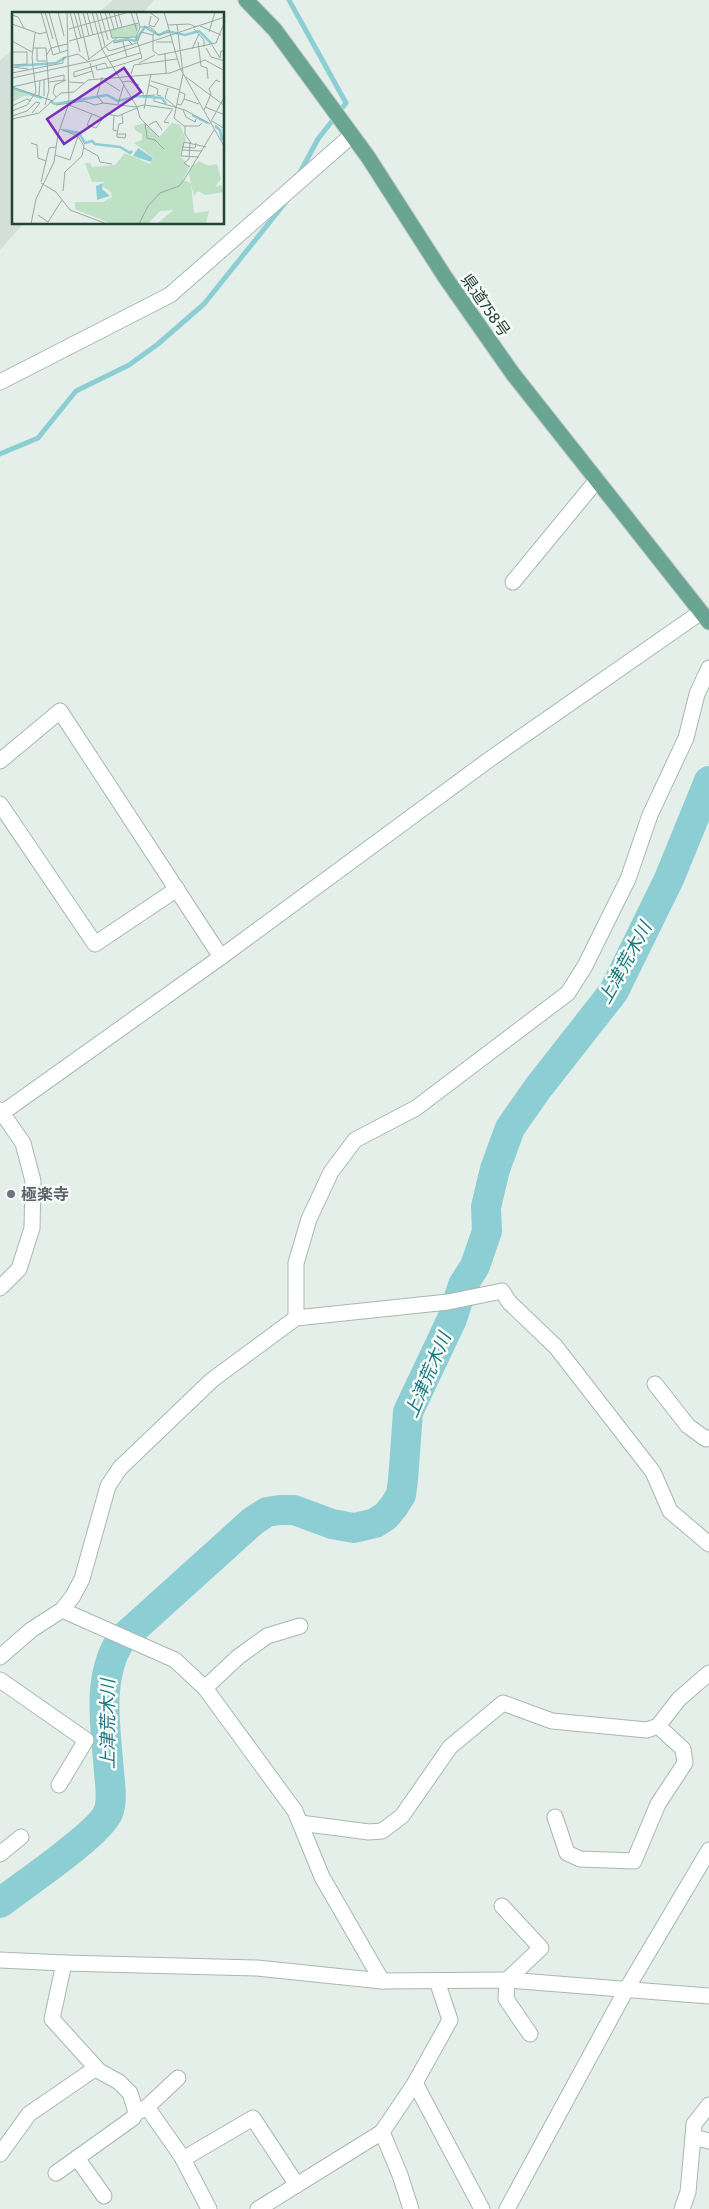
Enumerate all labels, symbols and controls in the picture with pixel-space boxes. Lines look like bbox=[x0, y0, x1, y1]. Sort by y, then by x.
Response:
inset map bbox=[12, 12, 225, 225]
street label: 県道758号 bbox=[457, 270, 514, 340]
water label: 上津荒木川 bbox=[594, 917, 657, 1008]
place label: 極楽寺 bbox=[21, 1185, 69, 1204]
marker: 極楽寺 bbox=[5, 1188, 17, 1200]
water label: 上津荒木川 bbox=[400, 1327, 456, 1421]
water label: 上津荒木川 bbox=[97, 1677, 119, 1769]

